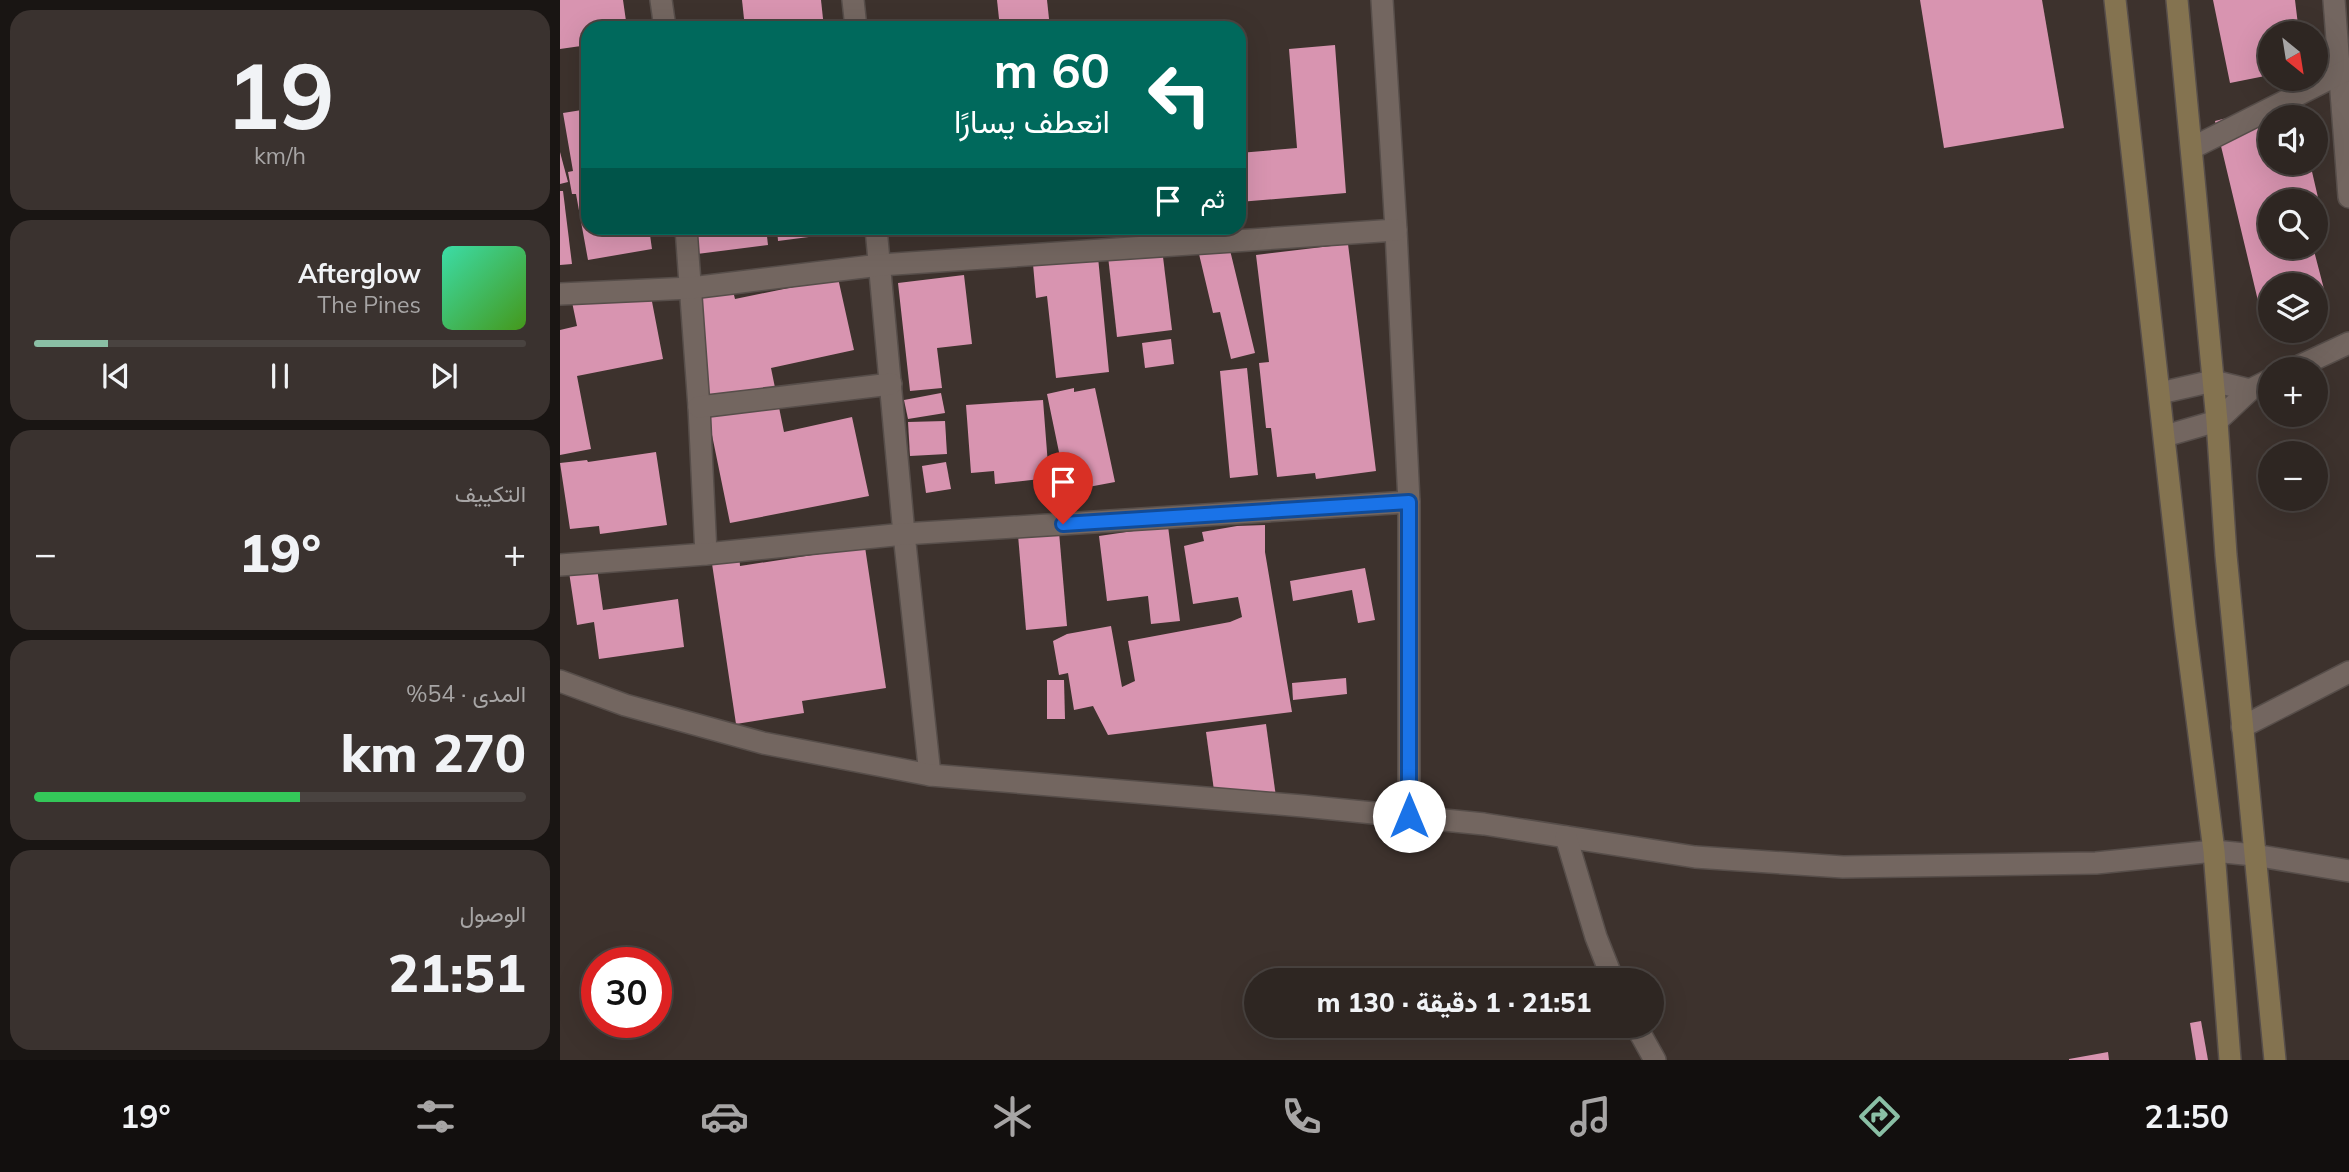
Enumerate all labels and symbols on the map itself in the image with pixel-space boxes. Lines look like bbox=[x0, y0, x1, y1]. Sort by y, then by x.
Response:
north arrow bbox=[2258, 21, 2328, 91]
pin bbox=[1033, 452, 1093, 524]
position arrow bbox=[1372, 779, 1446, 853]
speed limit sign: 30 bbox=[581, 947, 672, 1038]

